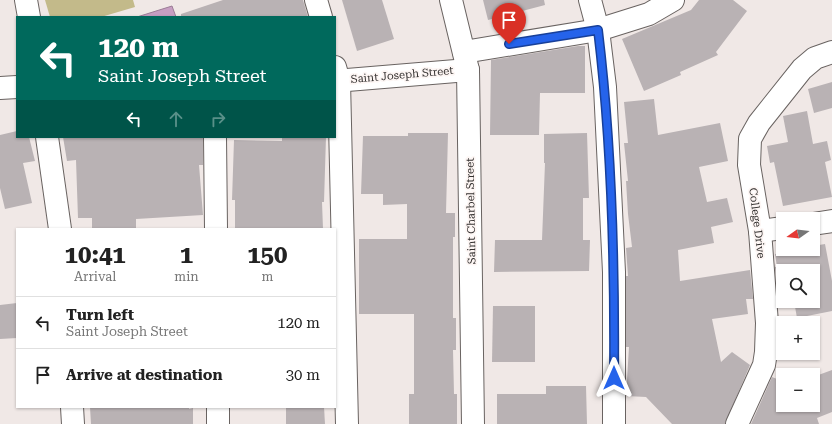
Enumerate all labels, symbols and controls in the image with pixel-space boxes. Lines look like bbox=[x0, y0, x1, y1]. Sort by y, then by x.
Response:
pin bbox=[492, 3, 526, 44]
icon: arrive bbox=[498, 9, 520, 31]
text: 120 m bbox=[98, 31, 179, 64]
icon: left bbox=[32, 32, 84, 84]
street label: Saint Joseph Street bbox=[350, 64, 454, 86]
text: Saint Joseph Street bbox=[98, 65, 267, 86]
icon: left bbox=[123, 108, 145, 130]
icon: ahead bbox=[165, 108, 187, 130]
icon: right bbox=[207, 108, 229, 130]
street label: Saint Charbel Street bbox=[464, 158, 478, 264]
street label: College Drive bbox=[746, 187, 768, 259]
north arrow bbox=[776, 212, 820, 256]
map controls bbox=[776, 212, 820, 412]
text: 10:41 bbox=[65, 241, 126, 269]
text: 1 bbox=[180, 241, 193, 269]
text: 150 bbox=[247, 241, 288, 269]
button: search bbox=[776, 264, 820, 308]
text: Arrival bbox=[74, 269, 116, 284]
text: min bbox=[174, 269, 199, 284]
text: m bbox=[261, 269, 273, 284]
text: Turn left bbox=[66, 306, 134, 324]
icon: left bbox=[32, 312, 54, 334]
text: 120 m bbox=[277, 314, 320, 332]
button: + bbox=[776, 316, 820, 360]
text: Saint Joseph Street bbox=[66, 324, 188, 339]
position arrow bbox=[593, 357, 635, 399]
icon: arrive bbox=[32, 364, 54, 386]
text: Arrive at destination bbox=[66, 366, 222, 384]
text: 30 m bbox=[286, 366, 320, 384]
button: − bbox=[776, 368, 820, 412]

